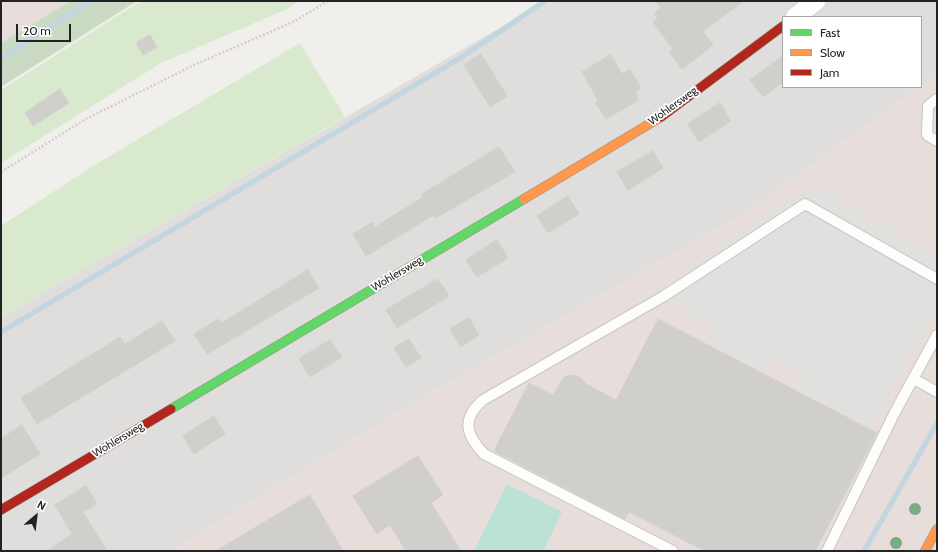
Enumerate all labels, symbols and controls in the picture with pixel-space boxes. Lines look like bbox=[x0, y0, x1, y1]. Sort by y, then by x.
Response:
scale bar bbox=[18, 16, 73, 42]
legend bbox=[782, 16, 922, 88]
text: 20 m bbox=[23, 23, 51, 38]
text: Fast bbox=[820, 25, 840, 40]
text: Slow bbox=[820, 45, 845, 60]
text: Jam bbox=[820, 65, 839, 80]
street label: Wohlersweg bbox=[646, 84, 700, 128]
street label: Wohlersweg bbox=[369, 254, 425, 294]
street label: Wohlersweg bbox=[90, 420, 146, 460]
north arrow bbox=[16, 496, 56, 536]
text: N bbox=[35, 497, 48, 513]

